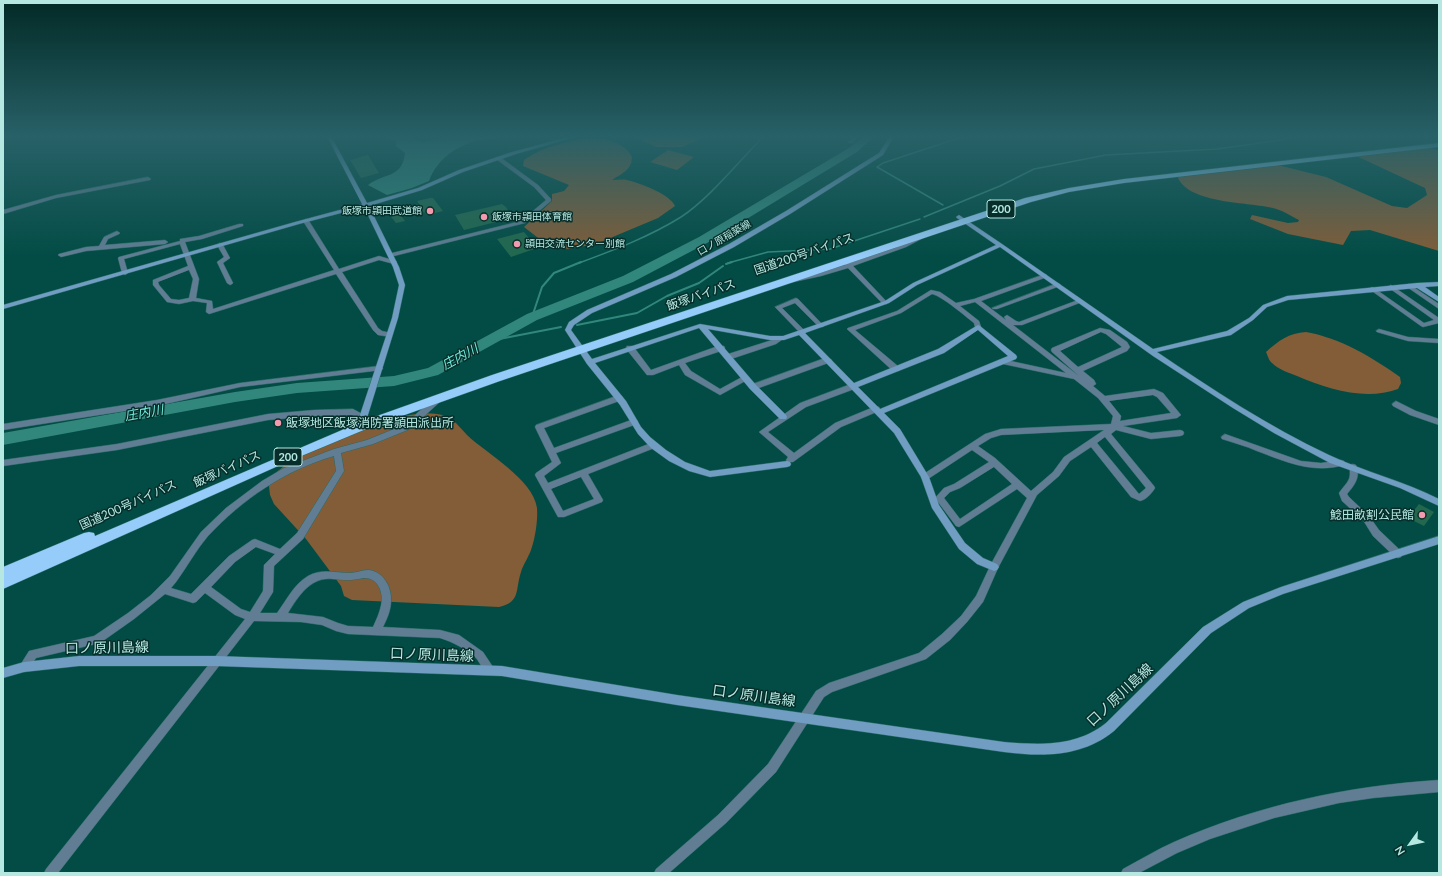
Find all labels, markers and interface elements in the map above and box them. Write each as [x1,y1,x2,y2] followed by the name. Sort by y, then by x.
[987,200,1015,218] road number: 200
[342,205,422,217] place label: 飯塚市頴田武道館
[425,206,435,216] marker: 飯塚市頴田武道館
[492,211,572,223] place label: 飯塚市頴田体育館
[479,212,489,222] marker: 飯塚市頴田体育館
[695,218,753,258] street label: 口ノ原稲築線
[752,230,856,278] street label: 国道200号バイパス
[525,238,625,250] place label: 頴田交流センター別館
[512,239,522,249] marker: 頴田交流センター別館
[665,276,737,314] street label: 飯塚バイパス
[439,341,481,373] water label: 庄内川
[123,402,165,424] water label: 庄内川
[286,416,454,430] place label: 飯塚地区飯塚消防署頴田派出所
[273,418,283,428] marker: 飯塚地区飯塚消防署頴田派出所
[191,448,263,490] street label: 飯塚バイパス
[274,448,302,466] road number: 200
[77,477,179,533] street label: 国道200号バイパス
[1330,508,1414,522] place label: 鯰田畝割公民館
[1417,510,1427,520] marker: 鯰田畝割公民館
[65,639,149,657] street label: 口ノ原川島線
[390,645,474,665] street label: 口ノ原川島線
[1084,660,1156,730] street label: 口ノ原川島線
[711,682,797,710] street label: 口ノ原川島線
[1390,824,1430,864] north arrow
[1392,844,1407,858] text: N

